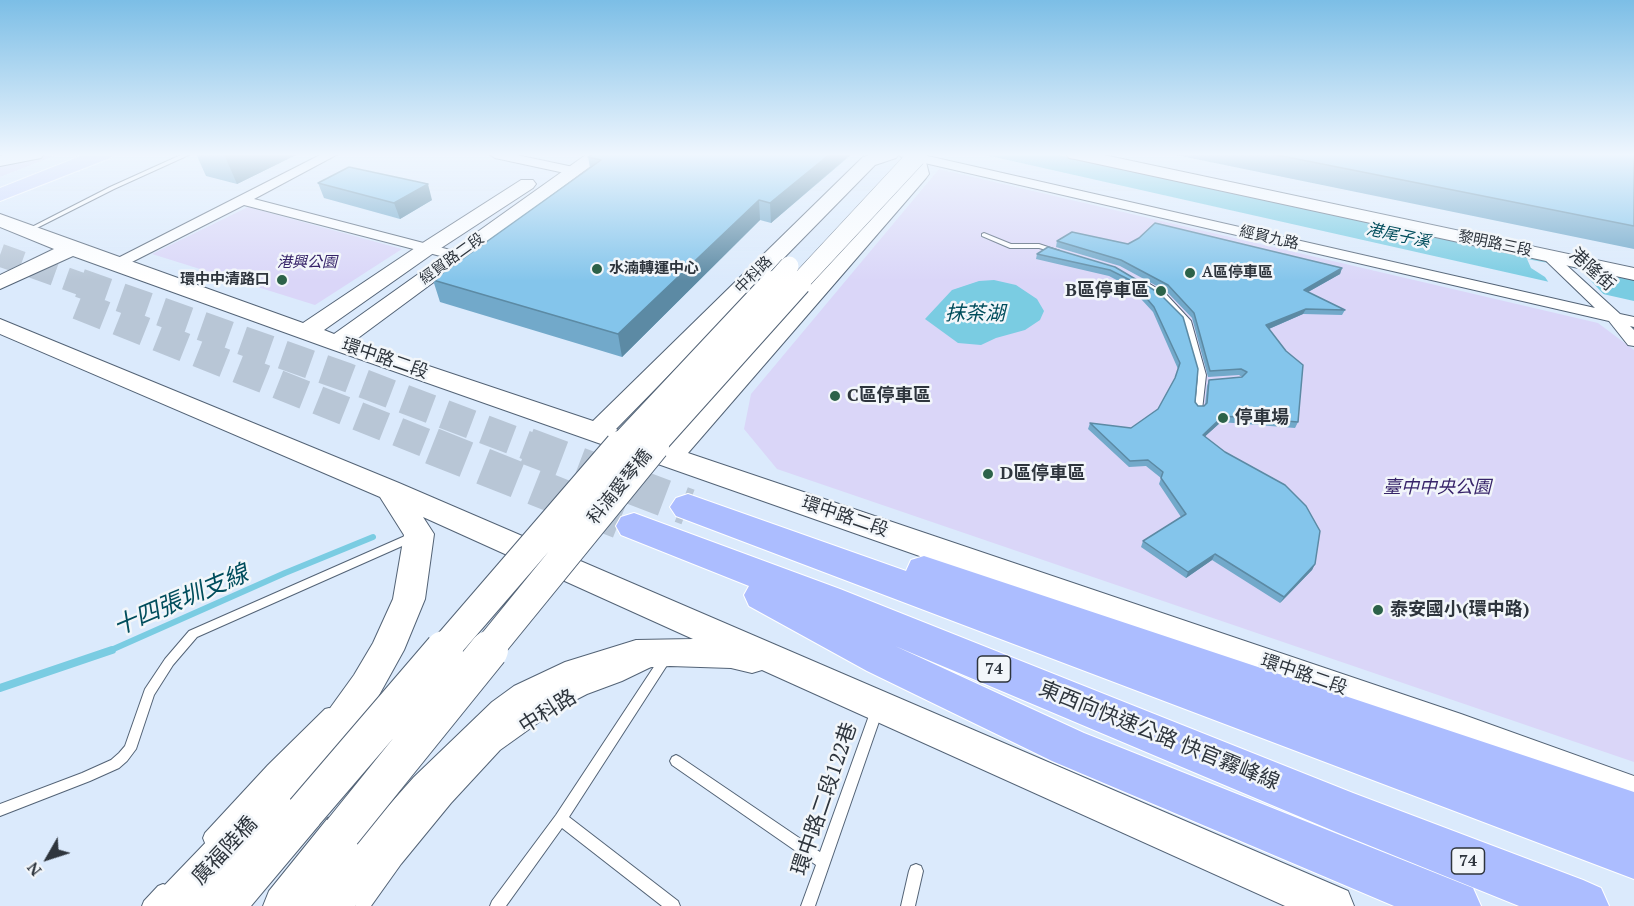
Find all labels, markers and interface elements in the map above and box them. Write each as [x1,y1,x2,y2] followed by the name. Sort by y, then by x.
[1365,220,1431,252] water label: 港尾子溪
[1238,222,1300,254] street label: 經貿九路
[1456,227,1534,261] street label: 黎明路三段
[416,230,488,288] street label: 經貿路二段
[1565,244,1619,296] street label: 港隆街
[732,253,776,297] street label: 中科路
[277,254,337,272] park label: 港興公園
[609,260,699,278] place label: 水湳轉運中心
[590,262,604,276] marker: 水湳轉運中心
[1202,264,1273,282] place label: A區停車區
[1183,266,1197,280] marker: A區停車區
[180,271,270,289] place label: 環中中清路口
[275,273,289,287] marker: 環中中清路口
[1065,280,1149,302] place label: B區停車區
[1154,284,1168,298] marker: B區停車區
[945,302,1005,326] water label: 抹茶湖
[339,334,431,384] street label: 環中路二段
[847,385,931,407] place label: C區停車區
[828,389,842,403] marker: C區停車區
[1235,407,1289,429] place label: 停車場
[1216,411,1230,425] marker: 停車場
[583,445,657,529] street label: 科湳愛琴橋
[1000,463,1085,485] place label: D區停車區
[981,467,995,481] marker: D區停車區
[1383,477,1491,499] park label: 臺中中央公園
[799,492,891,542] street label: 環中路二段
[109,560,253,642] water label: 十四張圳支線
[1390,599,1529,621] place label: 泰安國小(環中路)
[1371,603,1385,617] marker: 泰安國小(環中路)
[1258,650,1350,700] street label: 環中路二段
[978,656,1010,682] road number: 74
[1035,676,1283,796] street label: 東西向快速公路 快官霧峰線
[515,685,581,739] street label: 中科路
[787,719,863,879] street label: 環中路二段122巷
[187,812,263,890] street label: 廣福陸橋
[18,828,78,888] north arrow
[1452,848,1484,874] road number: 74
[22,858,46,881] text: N

